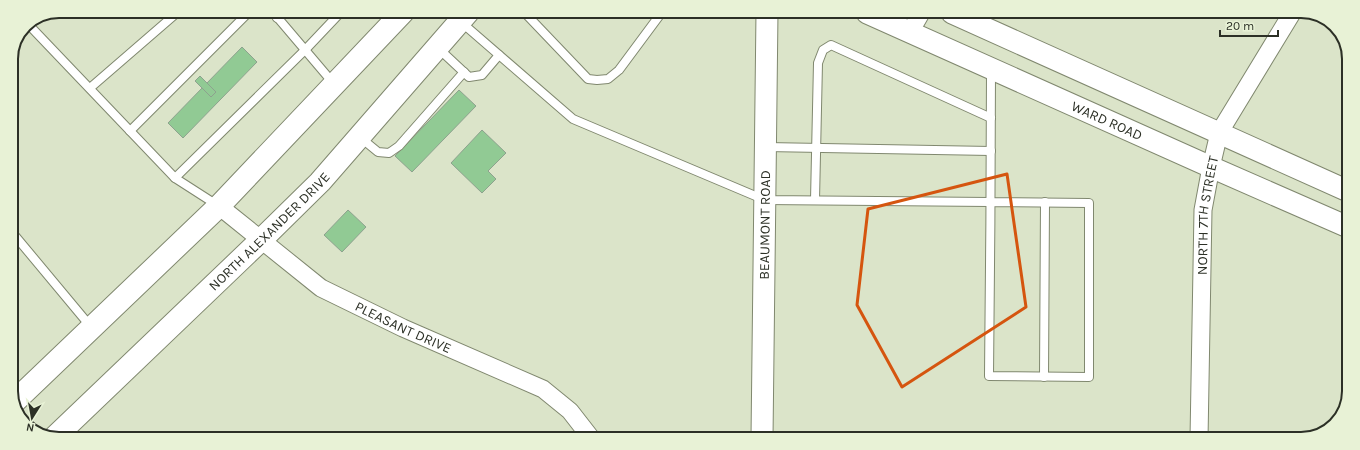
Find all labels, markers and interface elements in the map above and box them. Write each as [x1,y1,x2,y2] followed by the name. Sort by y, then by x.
[1220,12,1278,38] scale bar
[1226,19,1254,33] text: 20 m
[1069,98,1145,144] street label: WARD ROAD
[1194,154,1222,275] street label: NORTH 7TH STREET
[205,169,334,294] street label: NORTH ALEXANDER DRIVE
[756,170,774,280] street label: BEAUMONT ROAD
[352,298,454,357] street label: PLEASANT DRIVE
[12,398,52,438] north arrow
[25,420,35,434] text: N

